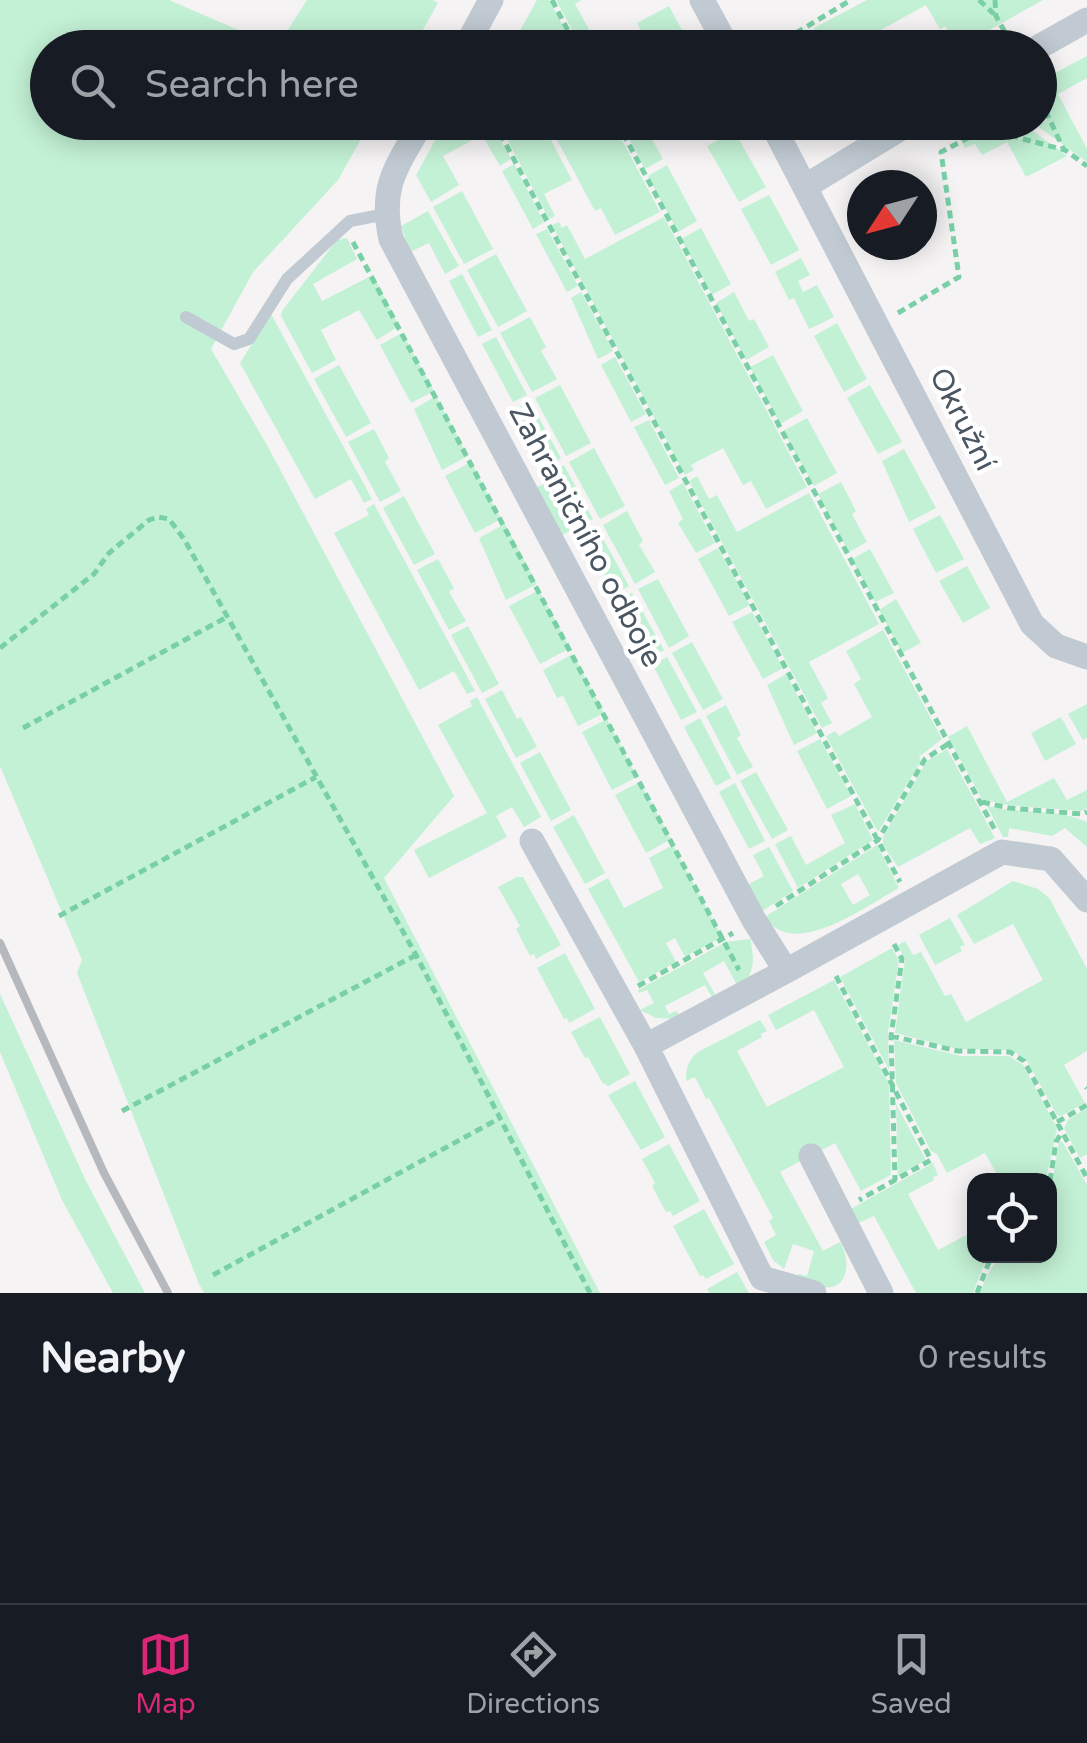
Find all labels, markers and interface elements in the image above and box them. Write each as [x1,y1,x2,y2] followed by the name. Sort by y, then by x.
[30,30,1057,140] search box
[65,58,120,113] icon: search
[145,62,359,108] text: Search here
[847,170,937,260] north arrow
[921,361,1004,477] street label: Okružní
[500,397,671,673] street label: Zahraničního odboje
[967,1173,1057,1263] map controls
[967,1173,1057,1263] button: locate
[40,1333,185,1384] text: Nearby
[918,1339,1047,1377] text: 0 results
[135,1627,196,1721] tab: Map
[466,1627,600,1721] tab: Directions
[871,1627,952,1721] tab: Saved

